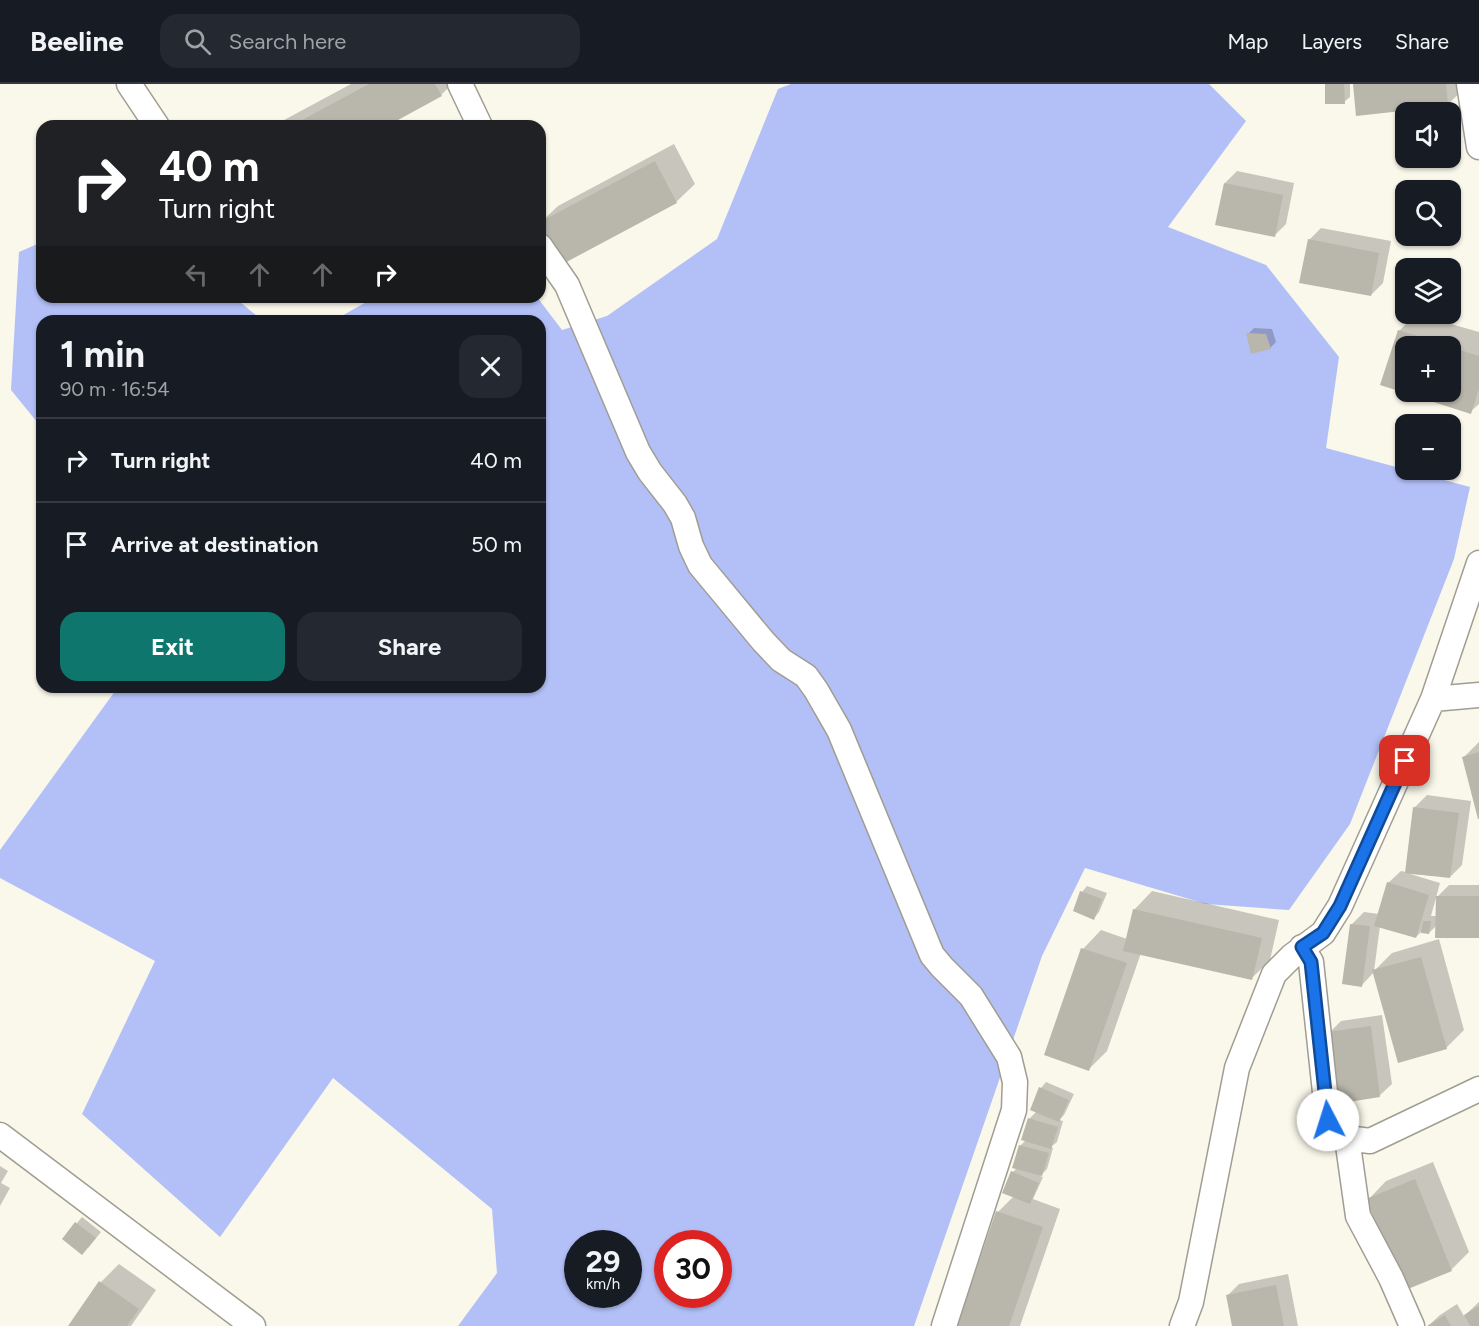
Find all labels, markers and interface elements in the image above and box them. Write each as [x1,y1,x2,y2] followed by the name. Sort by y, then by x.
[160,14,580,68] search box
[30,24,124,58] text: Beeline
[181,25,214,58] icon: search
[229,28,346,55] text: Search here
[1228,29,1268,54] text: Map
[1301,29,1362,54] text: Layers
[1395,29,1449,54] text: Share
[1395,102,1461,480] map controls
[1395,102,1461,168] button: sound
[159,141,259,192] text: 40 m
[60,144,138,222] icon: right
[1395,180,1461,246] button: search
[159,192,275,225] text: Turn right
[180,258,213,291] icon: left
[243,258,276,291] icon: ahead
[306,258,339,291] icon: ahead
[369,258,402,291] icon: right
[1395,258,1461,324] button: layers
[60,333,145,376] text: 1 min
[459,335,522,398] button: close
[1395,336,1461,402] button: +
[60,377,170,401] text: 90 m · 16:54
[1395,414,1461,480] button: −
[60,444,93,477] icon: right
[111,447,210,474] text: Turn right
[470,447,522,474] text: 40 m
[60,528,93,561] icon: arrive
[111,531,319,558] text: Arrive at destination
[471,531,522,558] text: 50 m
[60,612,285,681] button: Exit
[297,612,522,681] button: Share
[1379,735,1430,786] pin
[1388,744,1421,777] icon: arrive
[1296,1088,1360,1152] position arrow
[654,1230,732,1308] speed limit sign: 30
[586,1243,620,1280] text: 29
[586,1275,620,1293] text: km/h

